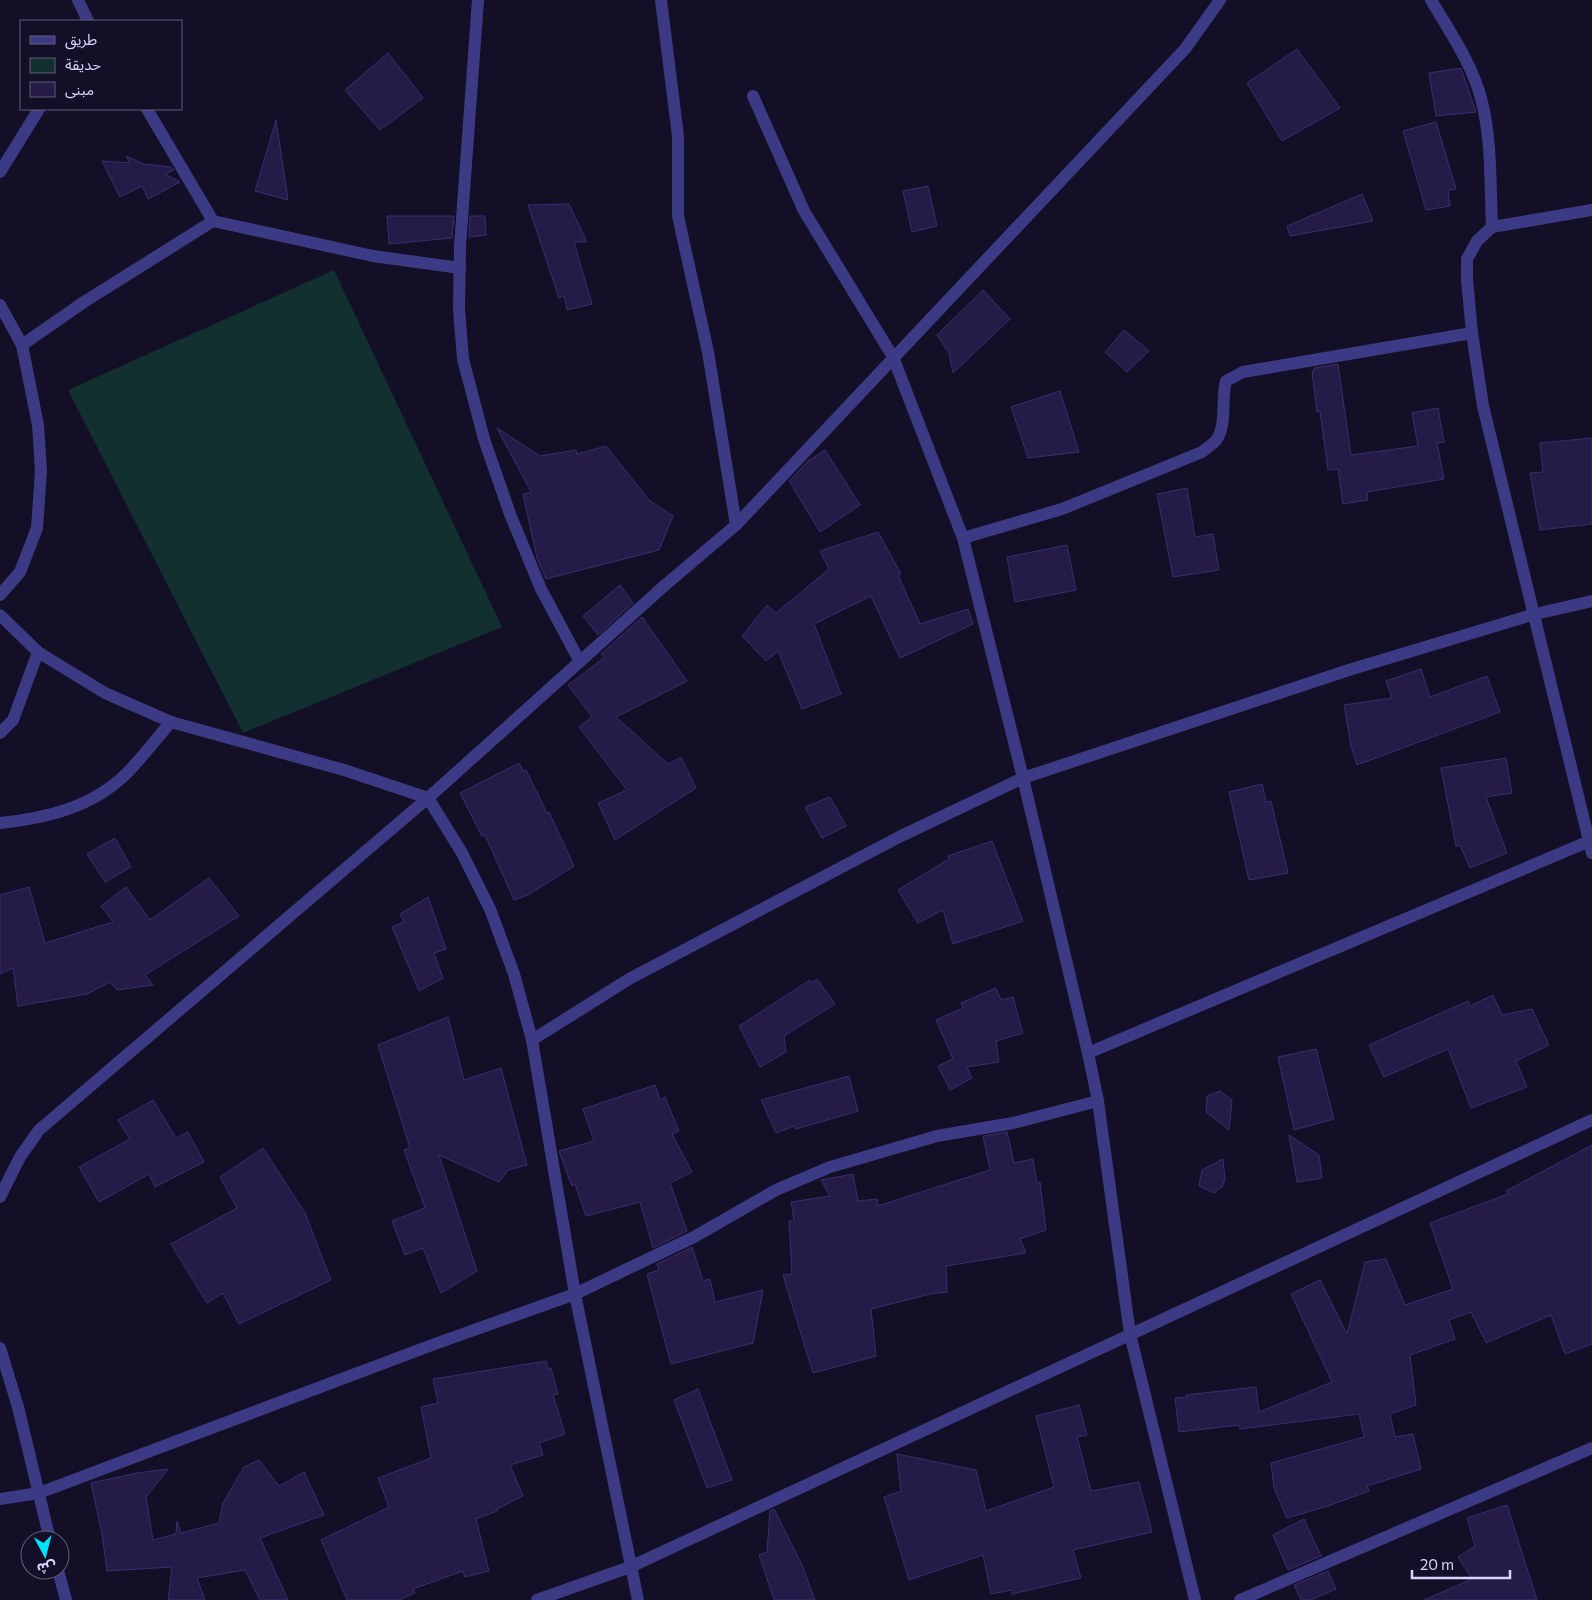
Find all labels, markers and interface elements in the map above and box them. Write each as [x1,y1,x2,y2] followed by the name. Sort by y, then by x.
[20,20,182,110] legend
[65,30,97,50] text: طريق
[65,55,101,73] text: حديقة
[65,80,94,99] text: مبنى
[20,1530,70,1580] north arrow
[1412,1548,1510,1580] scale bar
[1420,1555,1454,1573] text: 20 m
[36,1559,57,1578] text: ش

